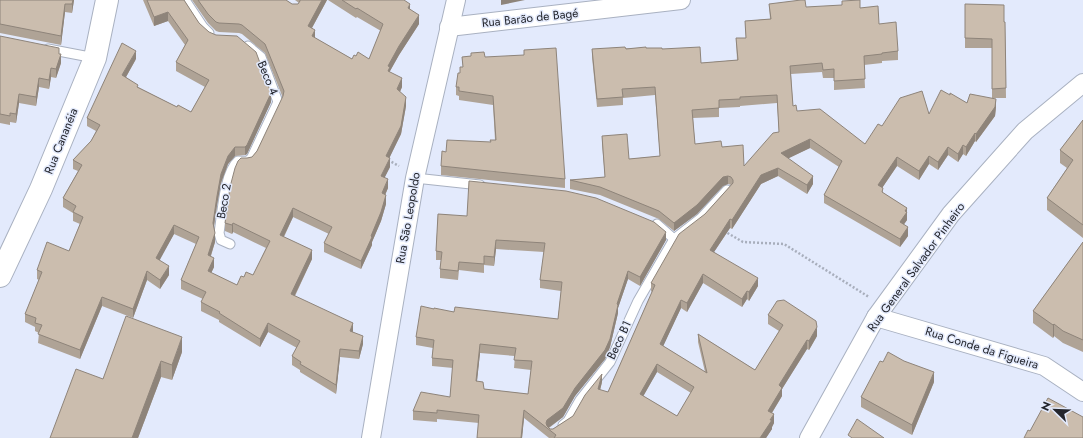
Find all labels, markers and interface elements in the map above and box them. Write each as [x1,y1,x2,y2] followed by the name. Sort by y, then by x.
[481,4,579,32] street label: Rua Barão de Bagé
[253,58,283,98] street label: Beco 4
[40,105,83,177] street label: Rua Cananéia
[391,170,425,265] street label: Rua São Leopoldo
[212,182,236,220] street label: Beco 2
[863,198,969,335] street label: Rua General Salvador Pinheiro
[602,318,636,362] street label: Beco B1
[923,322,1041,374] street label: Rua Conde da Figueira
[1035,390,1075,430] north arrow
[1037,399,1055,413] text: N

